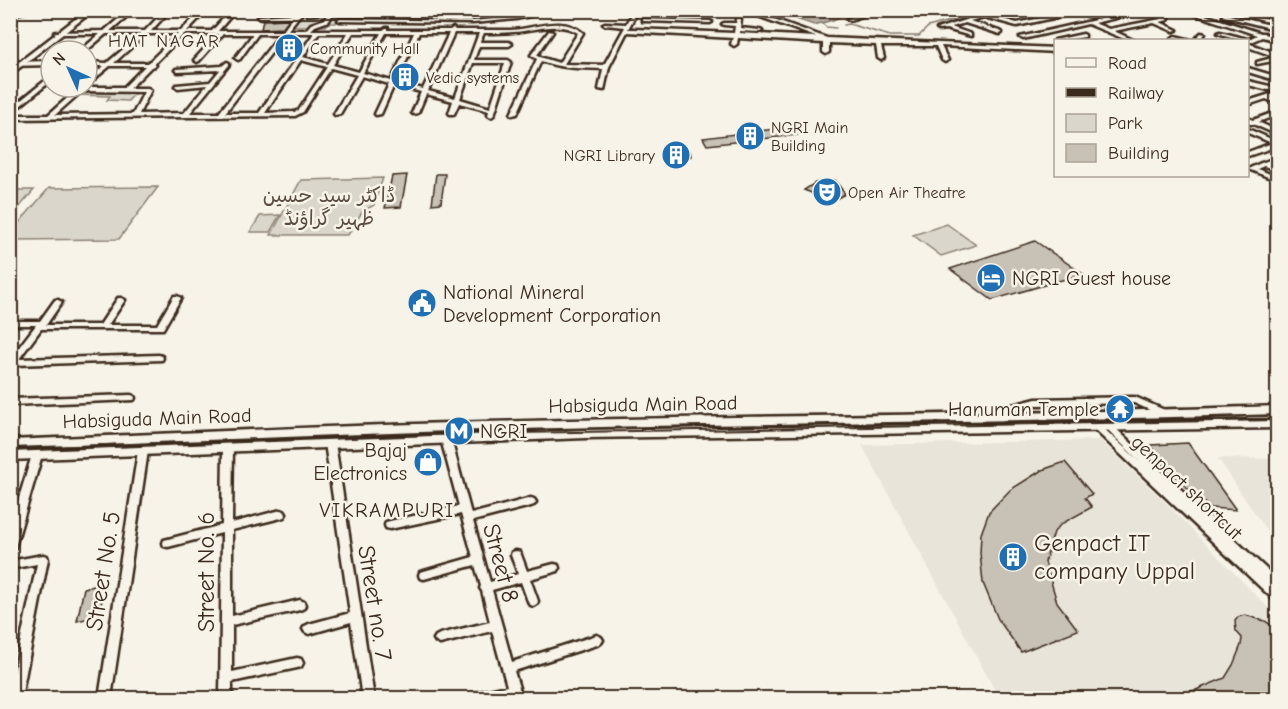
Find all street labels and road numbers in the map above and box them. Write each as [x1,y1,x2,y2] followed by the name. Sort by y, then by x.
[548,391,738,418] street label: Habsiguda Main Road
[62,404,252,433] street label: Habsiguda Main Road
[1127,430,1248,545] street label: genpact shortcut
[80,509,126,633] street label: Street No. 5
[192,512,220,632] street label: Street No. 6
[477,521,525,605] street label: Street 8
[352,543,398,663] street label: Street no. 7

